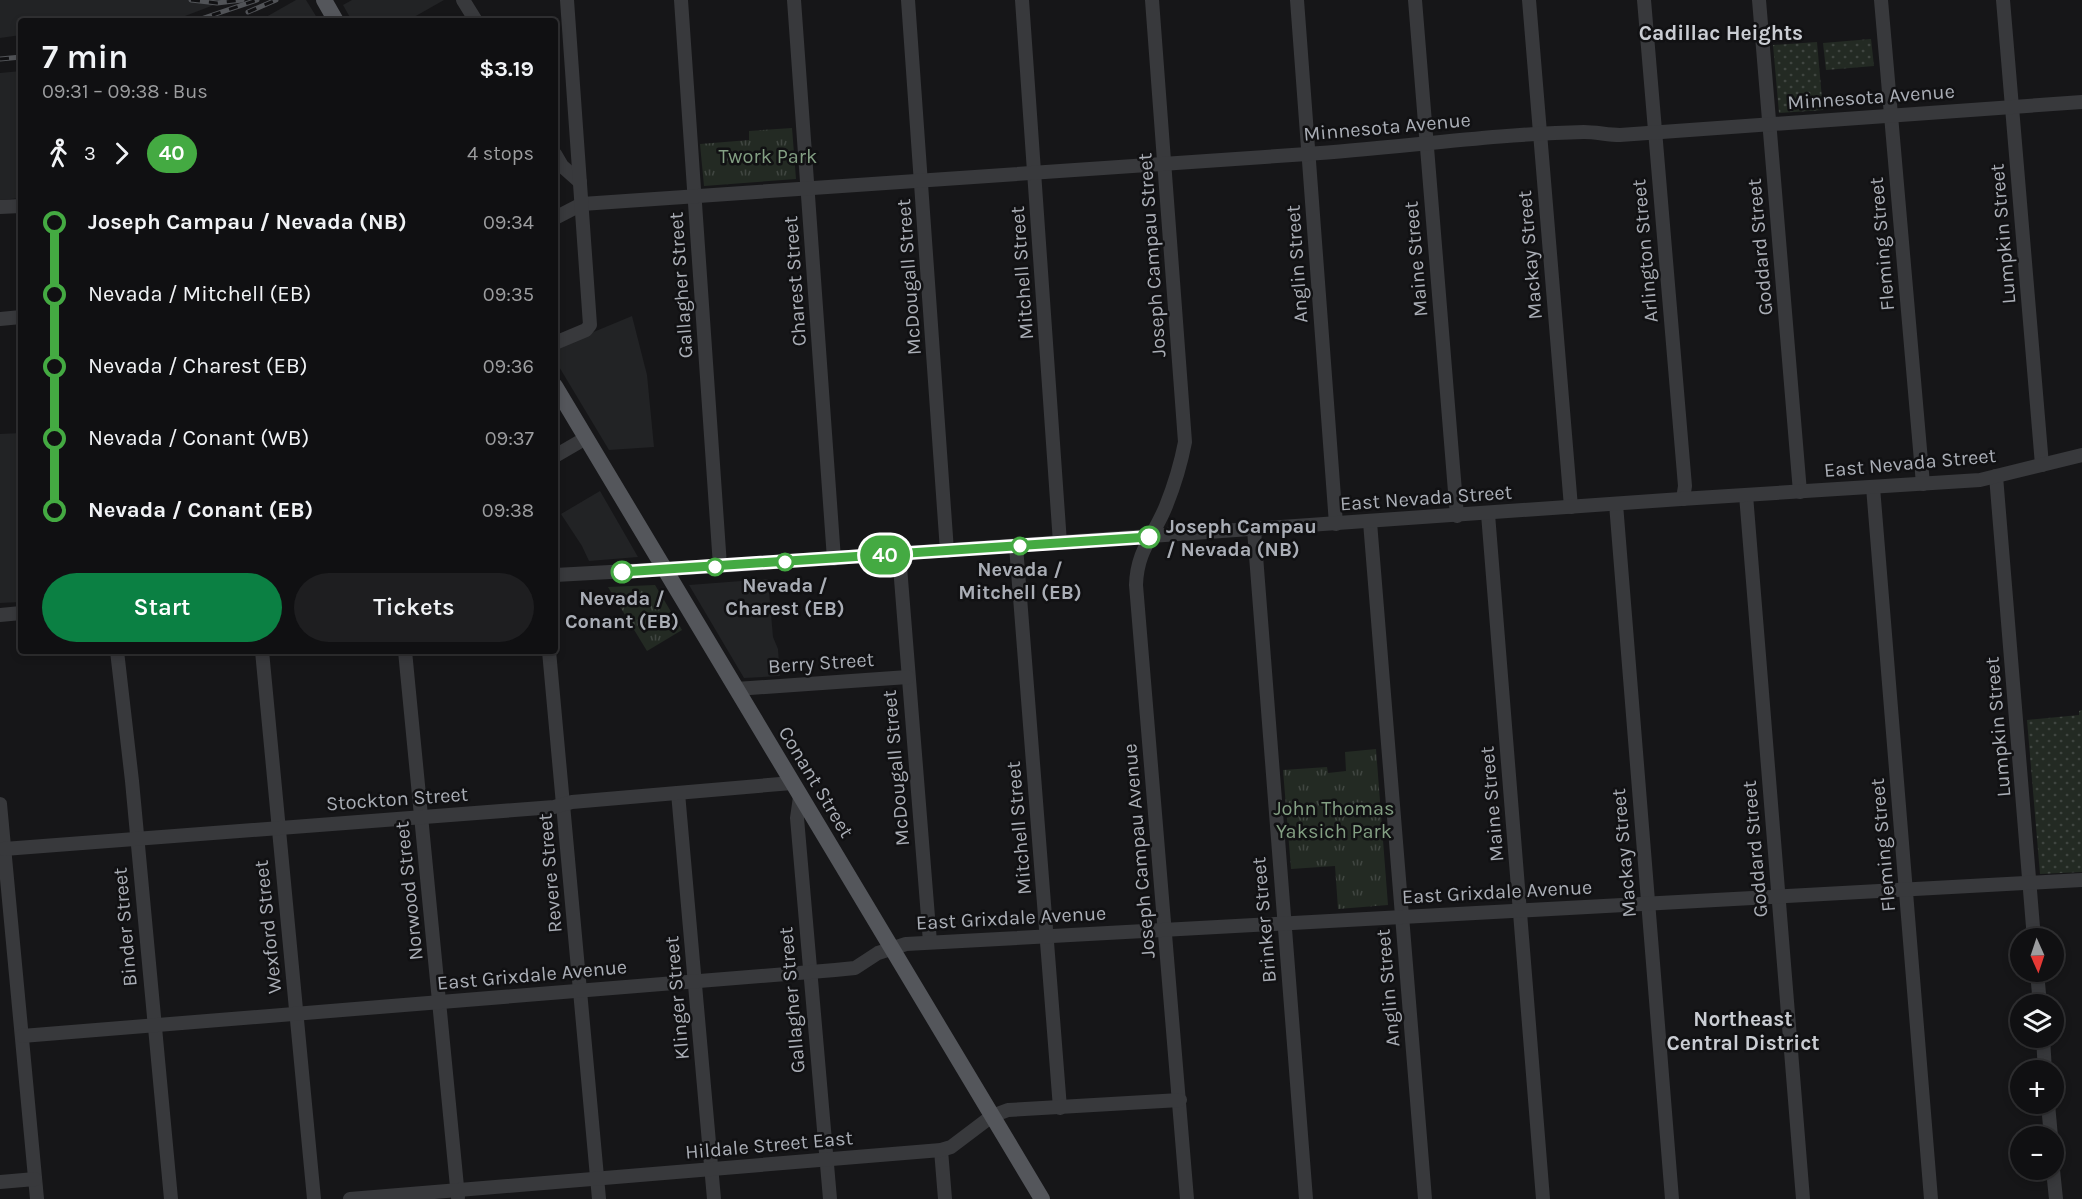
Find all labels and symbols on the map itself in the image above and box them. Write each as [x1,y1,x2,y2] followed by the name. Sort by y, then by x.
[1639,21,1803,45] district label: Cadillac Heights
[1786,80,1956,114] street label: Minnesota Avenue
[1302,108,1472,146] street label: Minnesota Avenue
[719,145,817,168] park label: Twork Park
[1133,152,1171,358] street label: Joseph Campau Street
[1985,162,2021,305] street label: Lumpkin Street
[1865,176,1899,312] street label: Fleming Street
[1743,177,1777,316] street label: Goddard Street
[1627,178,1663,324] street label: Arlington Street
[1513,189,1547,321] street label: Mackay Street
[892,198,926,356] street label: McDougall Street
[1399,200,1433,318] street label: Maine Street
[1281,204,1313,324] street label: Anglin Street
[1006,205,1038,341] street label: Mitchell Street
[664,211,698,359] street label: Gallagher Street
[779,215,811,347] street label: Charest Street
[1823,444,1997,482] street label: East Nevada Street
[1339,480,1513,515] street label: East Nevada Street
[1166,515,1317,561] place label: Joseph Campau / Nevada (NB)
[1138,526,1160,548] marker: Joseph Campau / Nevada (NB)
[858,536,912,574] line badge: 40
[1011,537,1029,555] marker: Nevada / Mitchell (EB)
[776,553,794,571] marker: Nevada / Charest (EB)
[706,558,724,576] unlabelled marker
[958,558,1082,604] place label: Nevada / Mitchell (EB)
[611,561,633,583] marker: Nevada / Conant (EB)
[725,574,845,620] place label: Nevada / Charest (EB)
[565,587,679,633] place label: Nevada / Conant (EB)
[767,648,875,678] street label: Berry Street
[1980,655,2016,798] street label: Lumpkin Street
[878,688,914,847] street label: McDougall Street
[774,722,858,842] street label: Conant Street
[1118,743,1160,959] street label: Joseph Campau Avenue
[1475,745,1509,863] street label: Maine Street
[1002,760,1036,896] street label: Mitchell Street
[1866,777,1900,913] street label: Fleming Street
[1738,779,1772,918] street label: Goddard Street
[325,783,469,815] street label: Stockton Street
[1607,787,1641,919] street label: Mackay Street
[1273,797,1395,843] park label: John Thomas Yaksich Park
[533,812,567,934] street label: Revere Street
[390,820,428,962] street label: Norwood Street
[1247,856,1281,984] street label: Brinker Street
[249,859,286,995] street label: Wexford Street
[108,866,142,988] street label: Binder Street
[1401,876,1593,908] street label: East Grixdale Avenue
[915,902,1107,934] street label: East Grixdale Avenue
[774,926,810,1074] street label: Gallagher Street
[1371,928,1405,1048] street label: Anglin Street
[2010,928,2064,982] north arrow
[660,935,694,1061] street label: Klinger Street
[436,955,628,995] street label: East Grixdale Avenue
[1666,1007,1820,1055] district label: Northeast Central District
[684,1126,854,1164] street label: Hildale Street East

